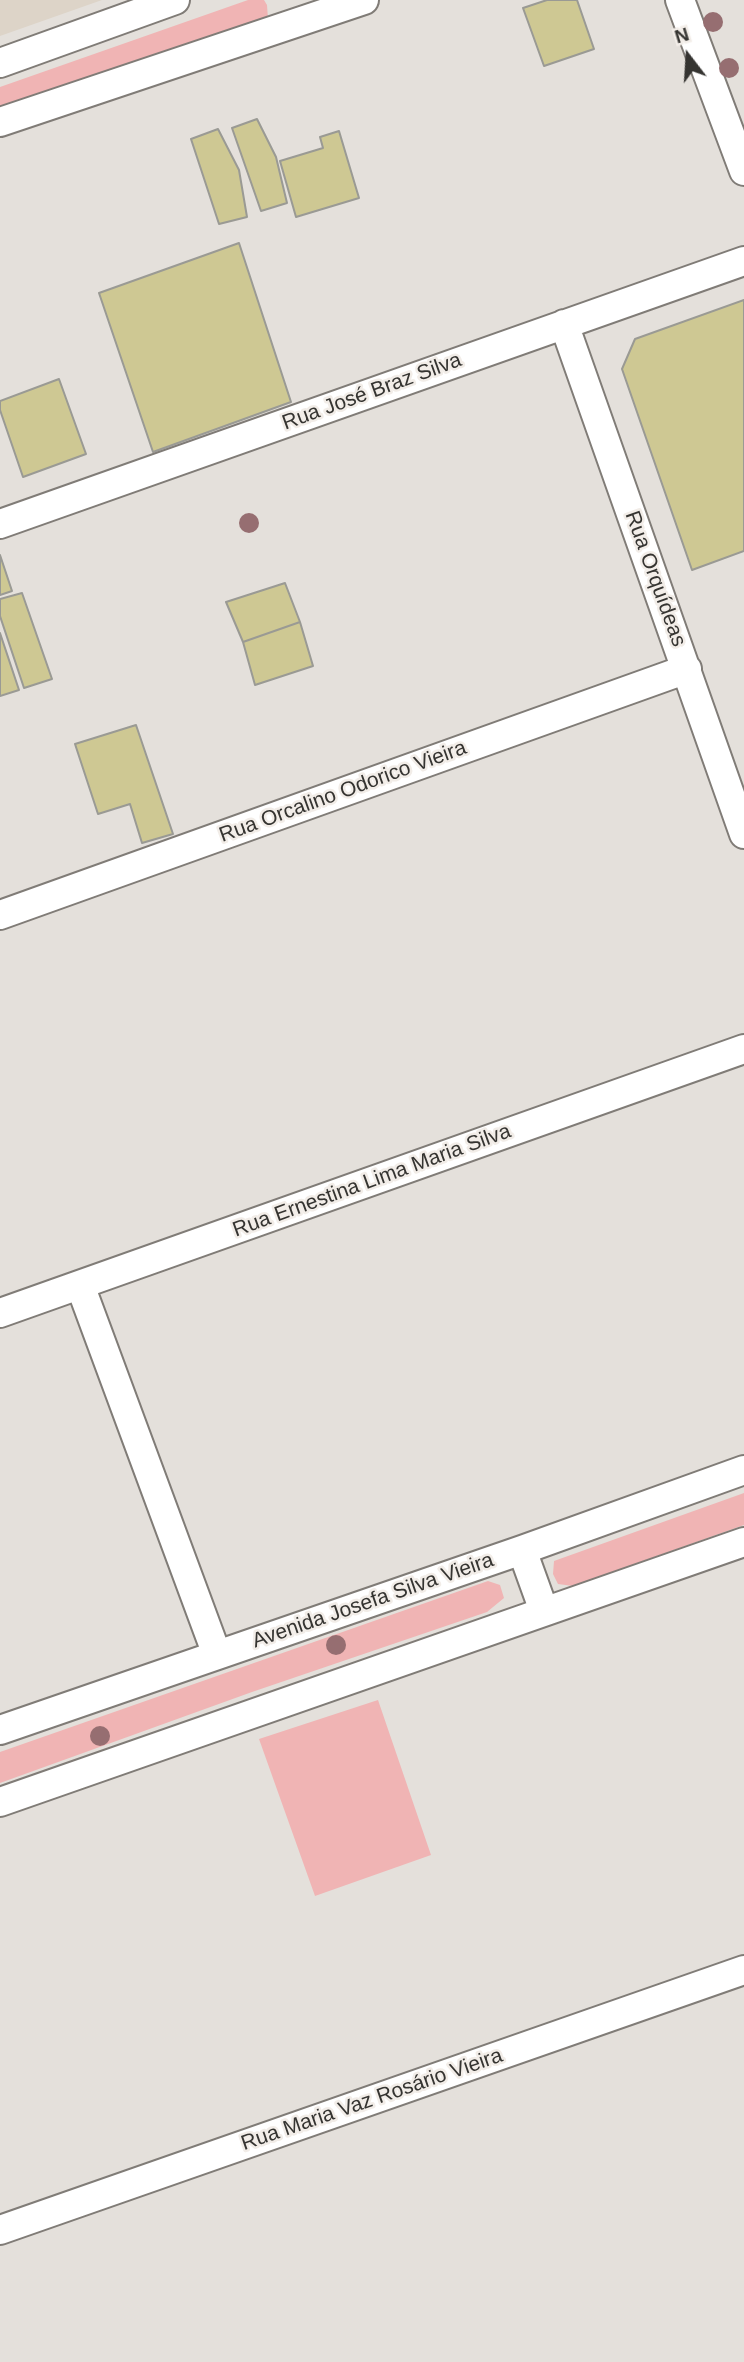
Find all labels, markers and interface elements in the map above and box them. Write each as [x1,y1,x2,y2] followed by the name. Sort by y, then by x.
[653,21,723,91] north arrow
[672,23,691,47] text: N
[279,348,465,436] street label: Rua José Braz Silva
[619,508,691,650] street label: Rua Orquídeas
[216,736,470,848] street label: Rua Orcalino Odorico Vieira
[229,1119,515,1243] street label: Rua Ernestina Lima Maria Silva
[249,1548,497,1654] street label: Avenida Josefa Silva Vieira
[238,2043,506,2157] street label: Rua Maria Vaz Rosário Vieira

